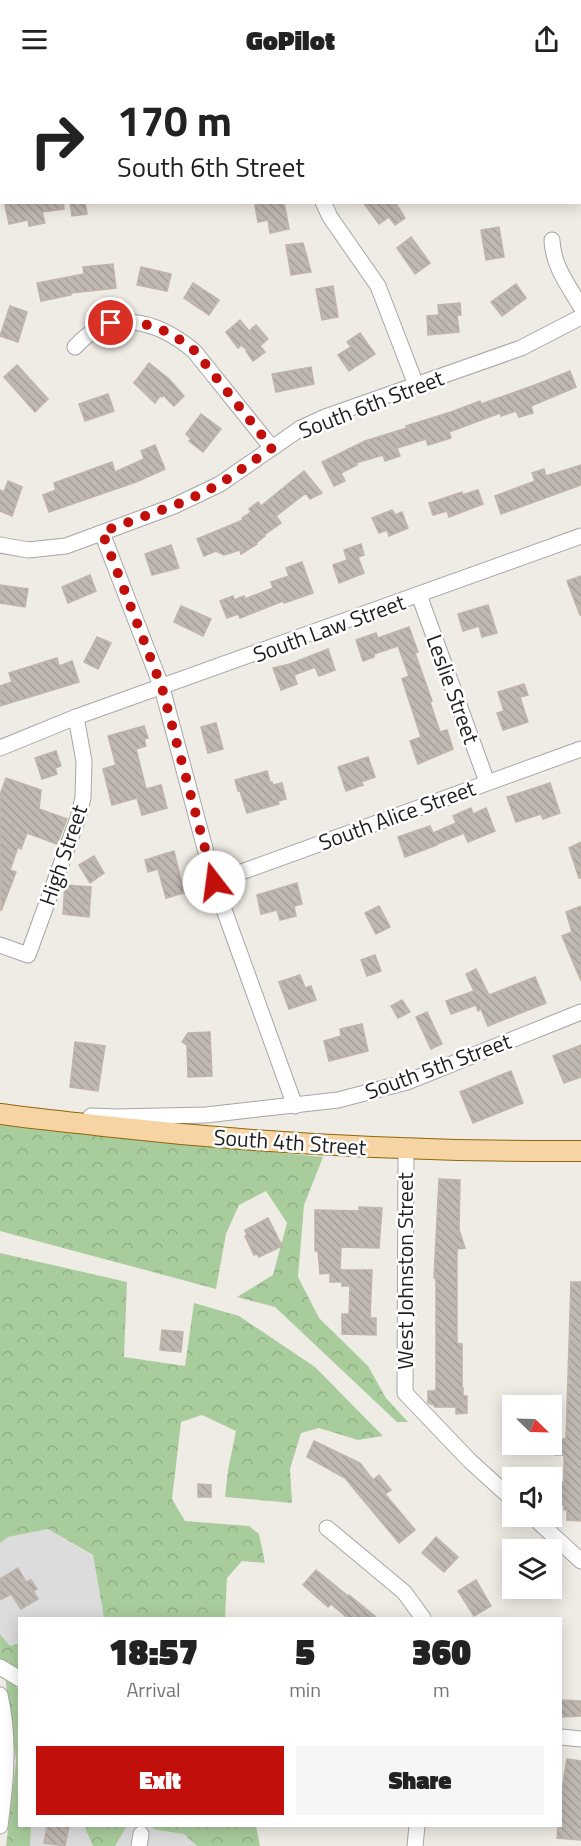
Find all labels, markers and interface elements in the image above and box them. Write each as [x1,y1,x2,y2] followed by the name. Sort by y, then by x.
[246,19,335,60] text: GoPilot
[18,23,51,56] icon: menu
[530,23,563,56] icon: share
[117,88,232,152] text: 170 m
[18,102,96,180] icon: right
[117,146,305,187] text: South 6th Street
[85,297,136,348] pin
[94,306,127,339] icon: arrive
[293,361,449,447] street label: South 6th Street
[248,585,410,671] street label: South Law Street
[417,629,489,749] street label: Leslie Street
[314,771,480,859] street label: South Alice Street
[30,800,96,910] street label: High Street
[182,850,246,914] position arrow
[360,1024,516,1108] street label: South 5th Street
[212,1120,368,1164] street label: South 4th Street
[388,1172,422,1370] street label: West Johnston Street
[502,1395,562,1455] north arrow
[502,1395,562,1599] map controls
[502,1467,562,1527] button: sound
[502,1539,562,1599] button: layers
[109,1624,198,1679] text: 18:57
[295,1624,315,1679] text: 5
[412,1624,471,1679] text: 360
[126,1674,181,1705] text: Arrival
[289,1674,321,1705] text: min
[433,1674,450,1705] text: m
[36,1746,284,1815] button: Exit
[296,1746,544,1815] button: Share

